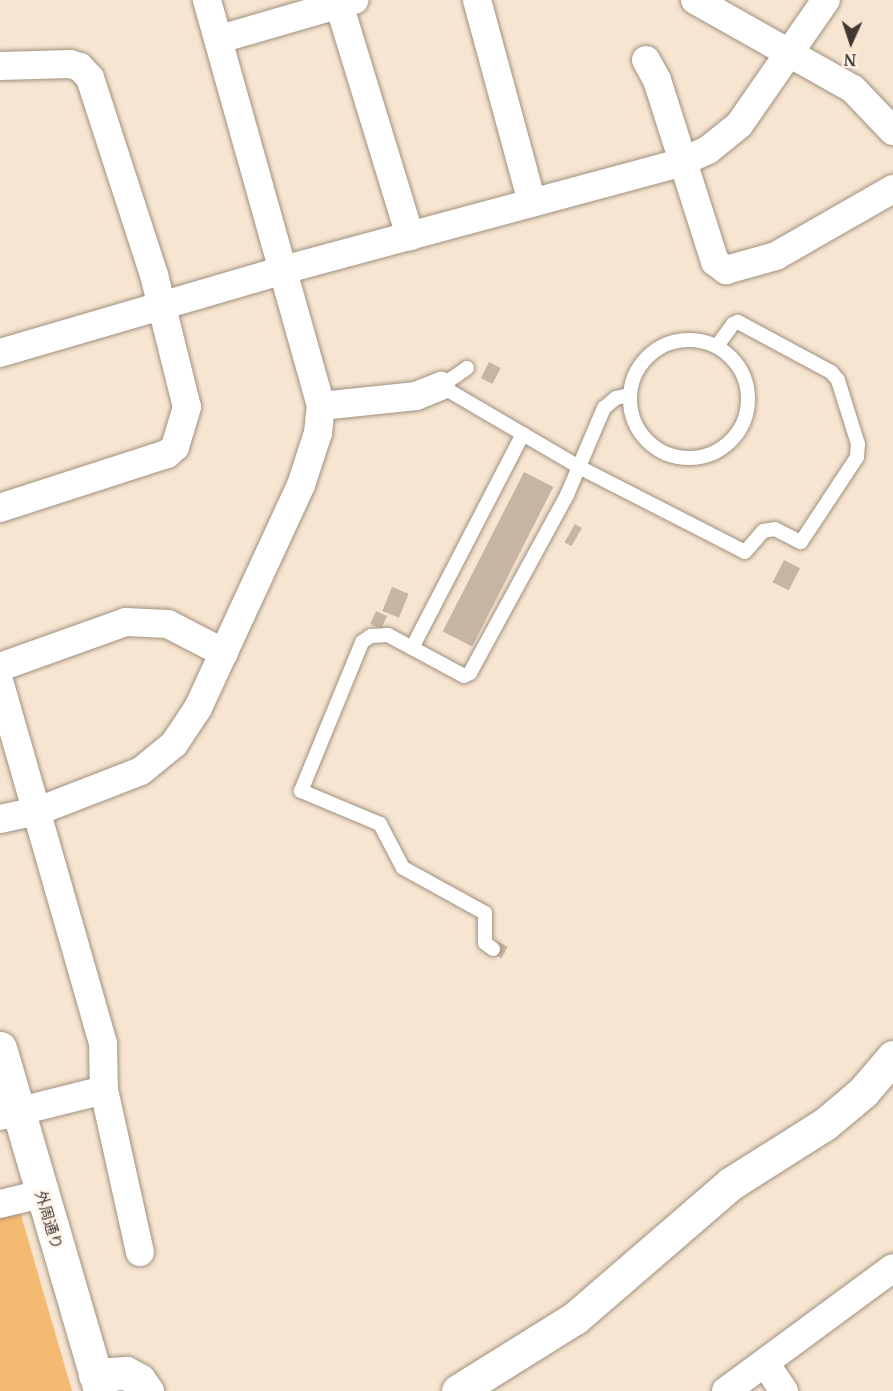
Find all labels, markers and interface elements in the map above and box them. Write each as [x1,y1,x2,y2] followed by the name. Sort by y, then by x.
[821,12,881,72] north arrow
[843,49,857,71] text: N
[32,1189,66,1251] street label: 外周通り

